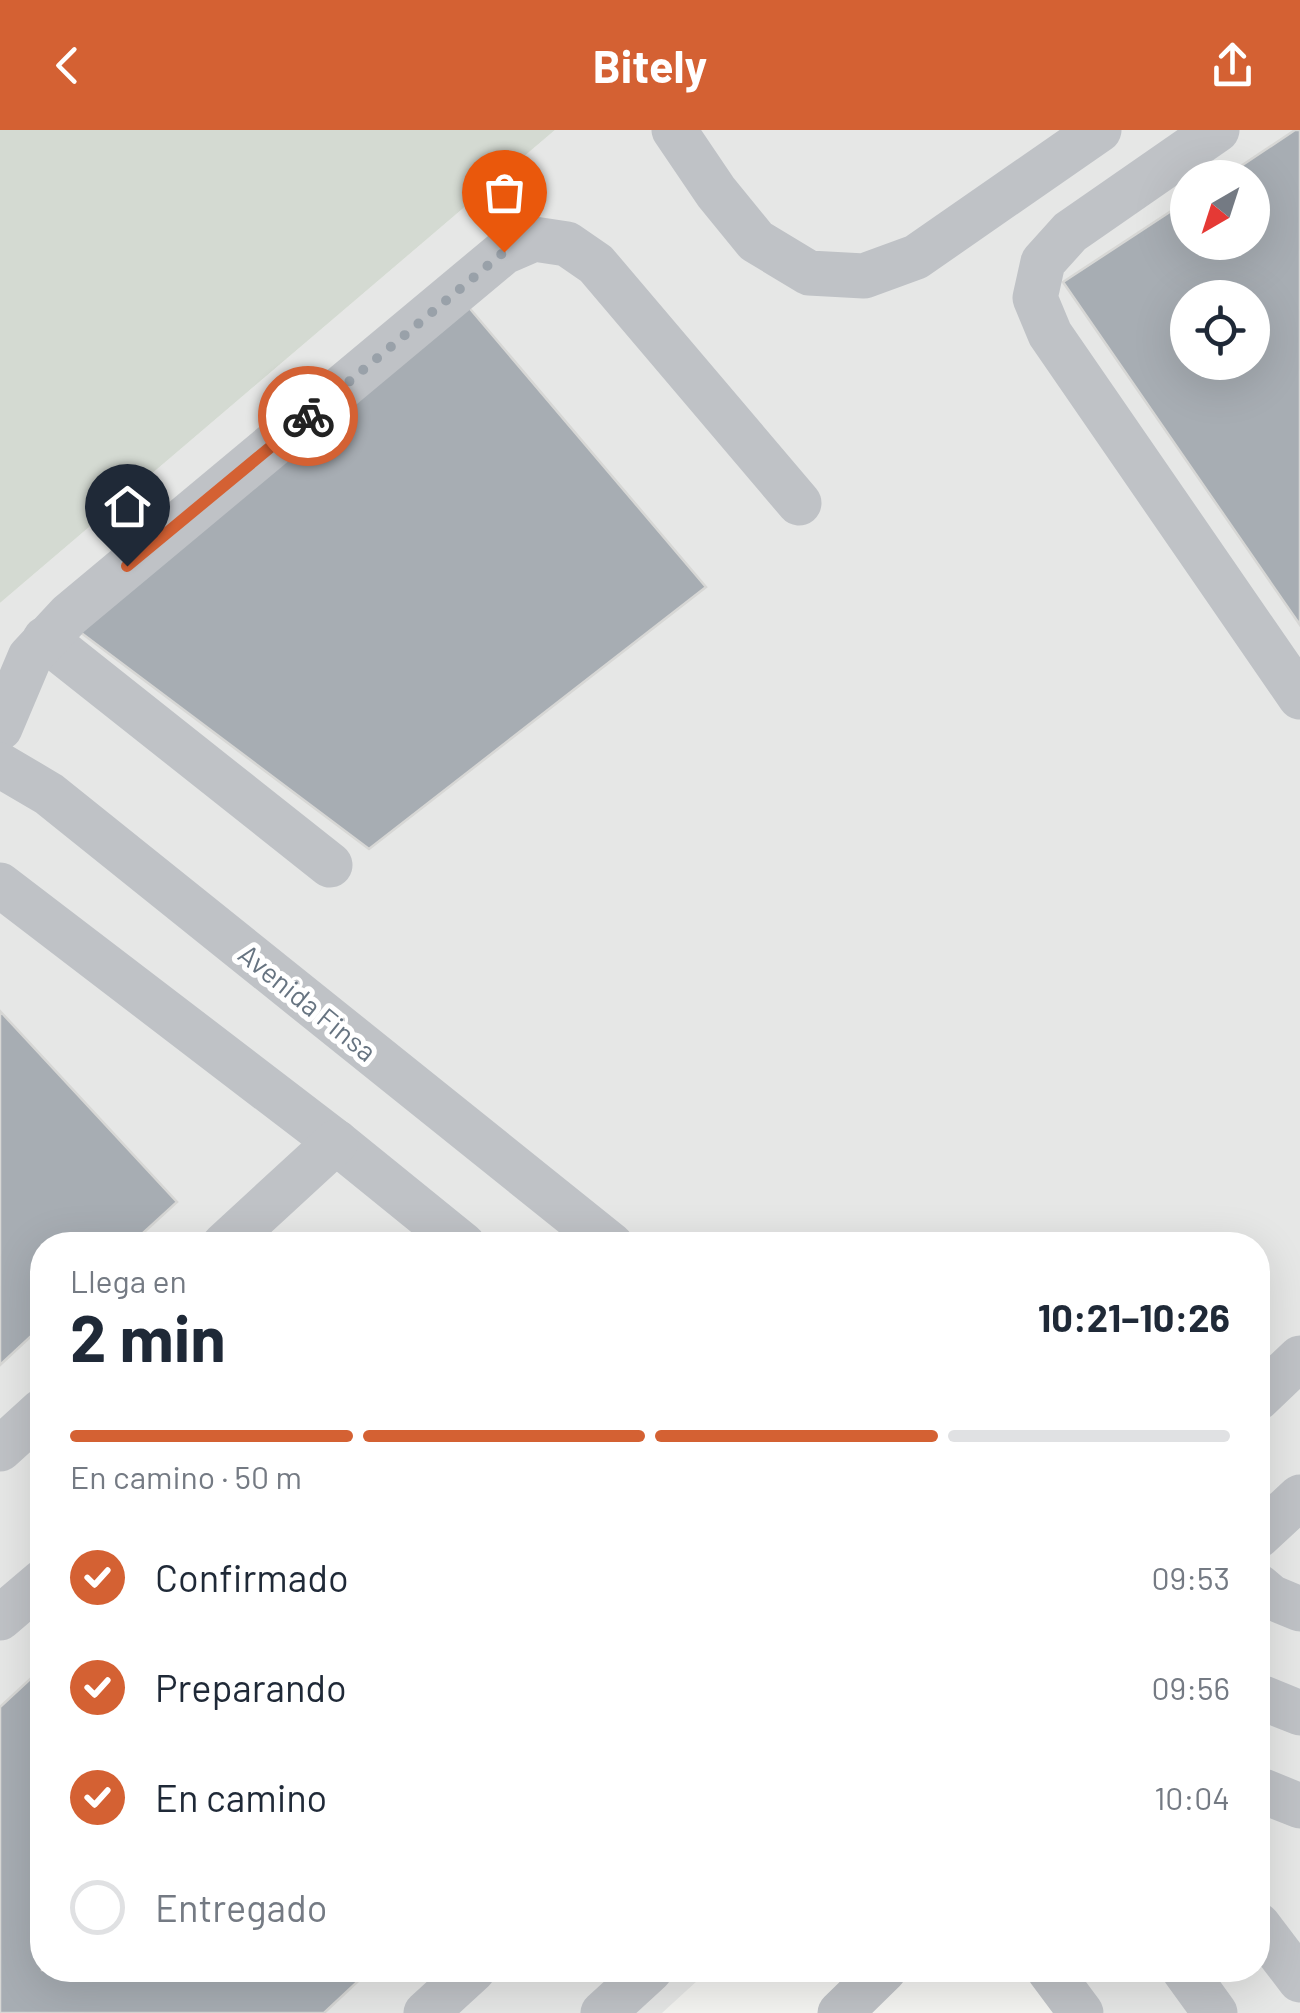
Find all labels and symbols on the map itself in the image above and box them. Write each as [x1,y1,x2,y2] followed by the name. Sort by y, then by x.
[462,150,547,253] pin
[1170,160,1270,260] north arrow
[258,366,358,466] courier
[85,464,170,567] pin
[232,936,384,1068] street label: Avenida Finsa

